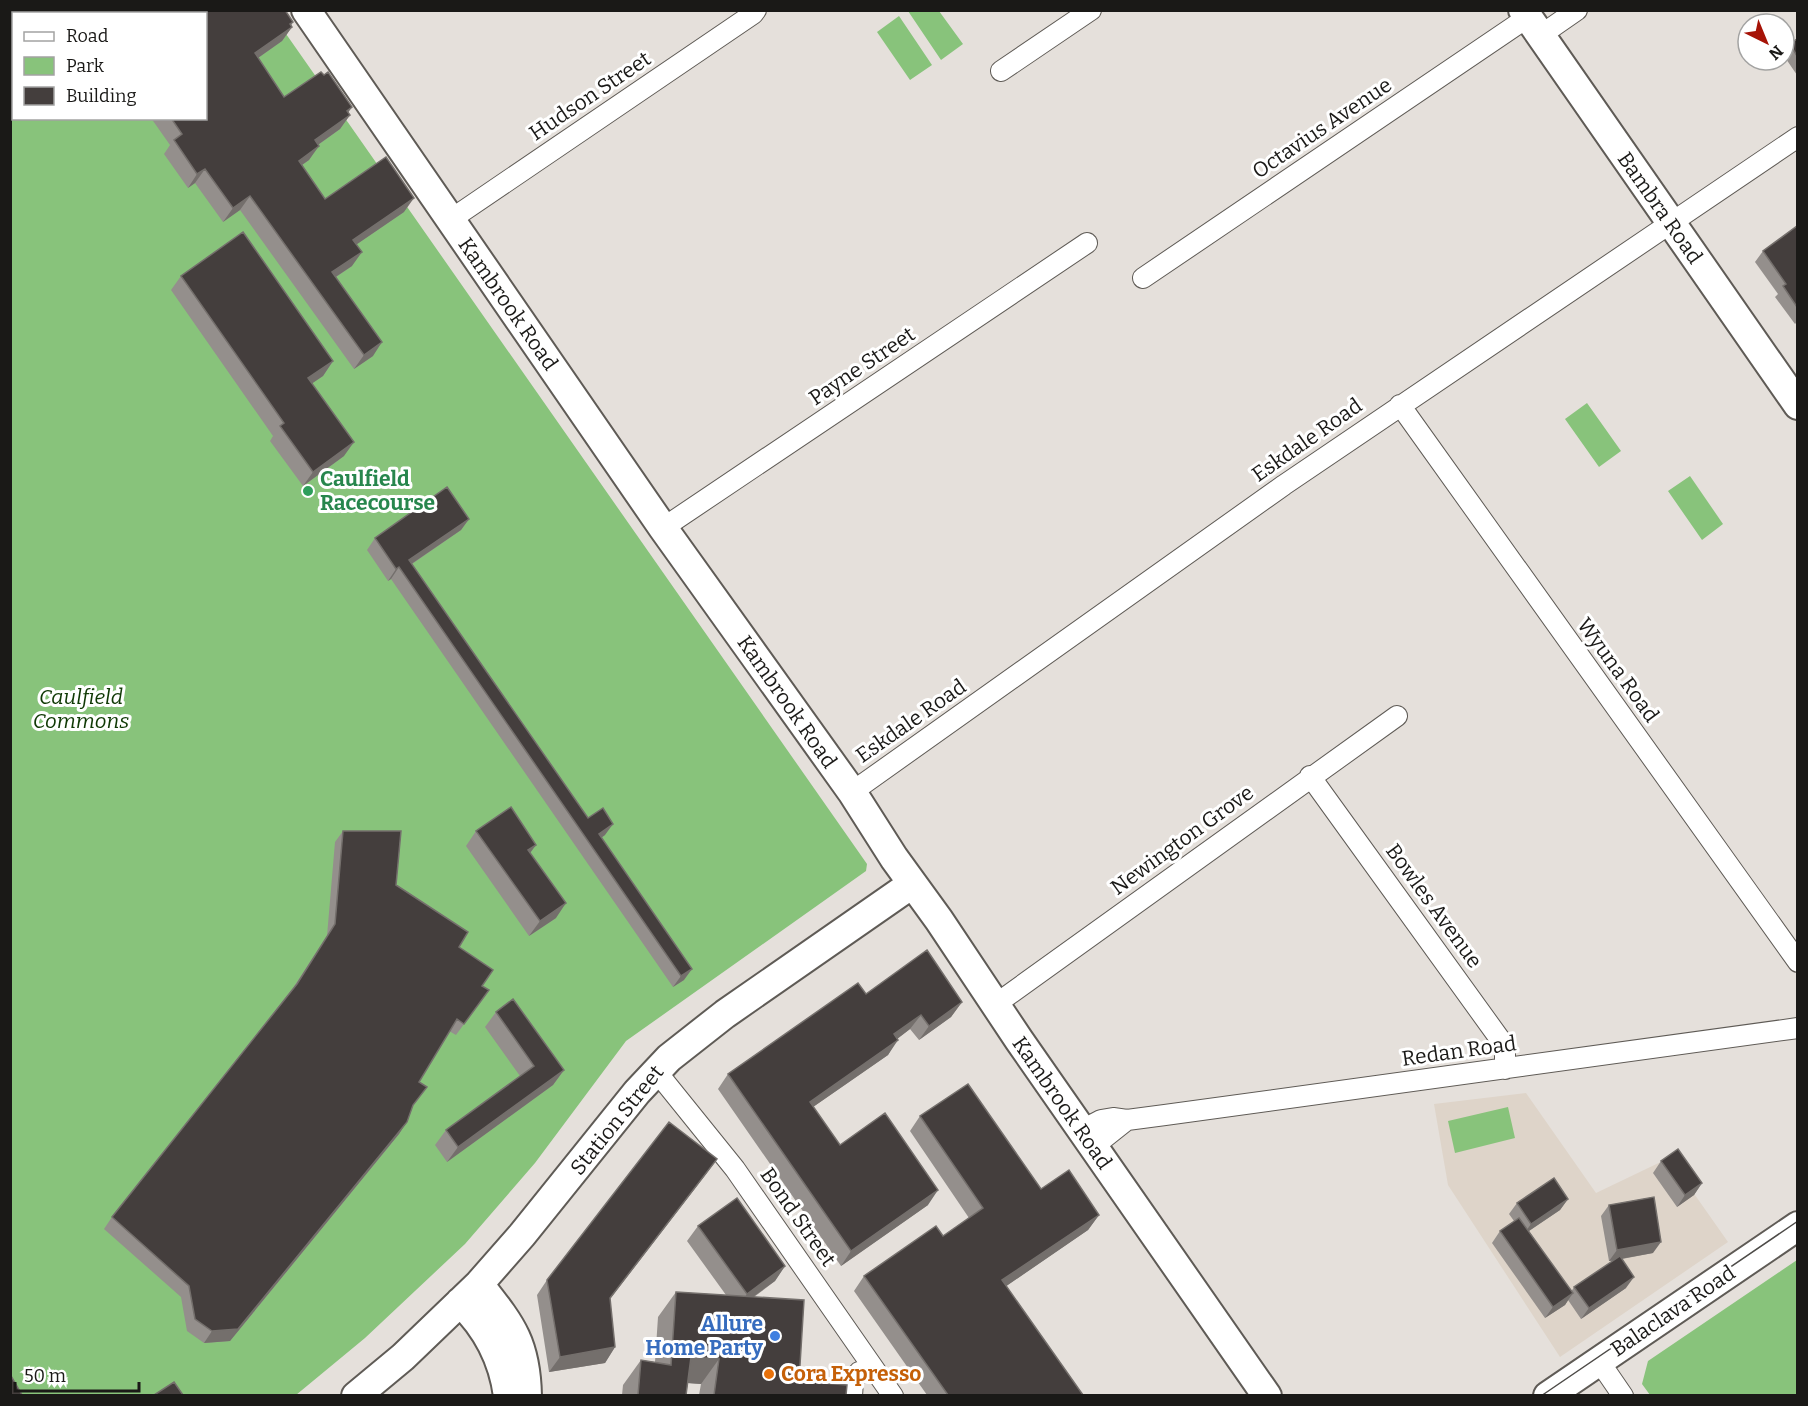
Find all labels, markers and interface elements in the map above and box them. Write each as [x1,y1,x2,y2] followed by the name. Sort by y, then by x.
[12,12,207,120] legend
[1736,12,1796,72] north arrow
[66,25,109,47] text: Road
[1765,41,1787,64] text: N
[524,46,656,146] street label: Hudson Street
[66,55,105,77] text: Park
[1247,72,1397,184] street label: Octavius Avenue
[66,85,137,107] text: Building
[1612,147,1708,269] street label: Bambra Road
[453,233,563,375] street label: Kambrook Road
[804,321,920,411] street label: Payne Street
[1247,392,1367,488] street label: Eskdale Road
[320,466,435,516] place label: Caulfield Racecourse
[301,484,315,498] marker: Caulfield Racecourse
[1571,613,1665,727] street label: Wyuna Road
[732,631,842,773] street label: Kambrook Road
[851,673,971,769] street label: Eskdale Road
[33,684,129,734] park label: Caulfield Commons
[1106,779,1258,901] street label: Newington Grove
[1380,839,1488,973] street label: Bowles Avenue
[1400,1030,1518,1072] street label: Redan Road
[1007,1032,1117,1174] street label: Kambrook Road
[565,1059,669,1180] street label: Station Street
[754,1163,842,1272] street label: Bond Street
[1606,1260,1740,1362] street label: Balaclava Road
[645,1311,763,1361] place label: Allure Home Party
[768,1329,782,1343] marker: Allure Home Party
[15,1355,140,1393] scale bar
[781,1361,921,1387] place label: Cora Expresso
[24,1365,66,1387] text: 50 m
[762,1367,776,1381] marker: Cora Expresso

